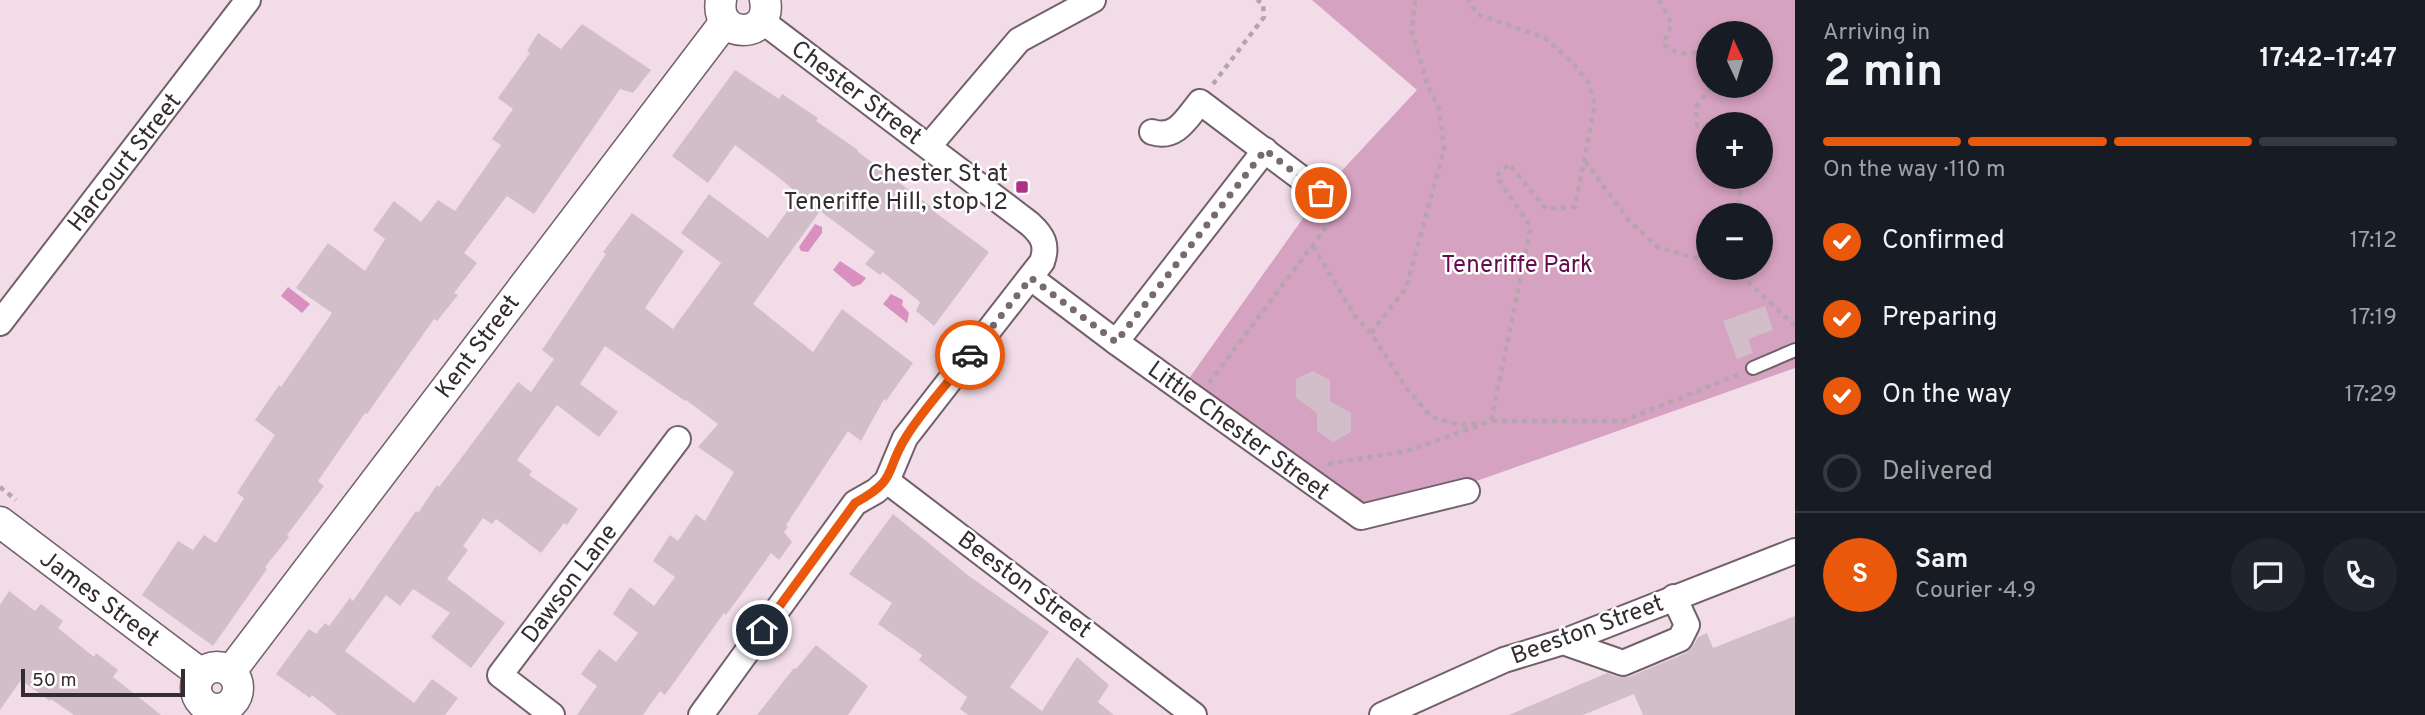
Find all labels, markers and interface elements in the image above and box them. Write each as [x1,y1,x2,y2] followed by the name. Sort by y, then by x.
[1823,19,1930,48] text: Arriving in
[1696,21,1773,98] north arrow
[1696,21,1773,280] map controls
[784,35,927,153] street label: Chester Street
[2259,43,2397,76] text: 17:42–17:47
[1823,44,1943,103] text: 2 min
[62,88,189,238] street label: Harcourt Street
[1696,112,1773,189] button: +
[1823,156,2006,185] text: On the way · 110 m
[783,160,1008,218] place label: Chester St at Teneriffe Hill, stop 12
[1291,163,1351,223] pin
[1302,174,1340,212] icon: bag
[1014,179,1030,195] marker: Chester St at Teneriffe Hill, stop 12
[1696,203,1773,280] button: −
[1823,223,1861,261] icon: check
[1882,225,2005,258] text: Confirmed
[2350,227,2397,256] text: 17:12
[1441,251,1593,281] park label: Teneriffe Park
[430,289,527,405] street label: Kent Street
[1823,300,1861,338] icon: check
[1882,302,1997,335] text: Preparing
[2350,304,2397,333] text: 17:19
[935,320,1005,390] courier
[951,336,989,374] icon: car
[1141,355,1335,508] street label: Little Chester Street
[1823,377,1861,415] icon: check
[1882,379,2012,412] text: On the way
[2344,381,2397,410] text: 17:29
[1882,456,1993,489] text: Delivered
[516,518,625,650] street label: Dawson Lane
[951,525,1097,646] street label: Beeston Street
[2231,538,2305,612] button: chat
[2323,538,2397,612] button: phone
[1915,544,1968,577] text: Sam
[33,545,165,654] street label: James Street
[1852,559,1868,592] text: S
[1915,577,2036,606] text: Courier · 4.9
[1507,589,1668,672] street label: Beeston Street
[732,600,792,660] pin
[743,611,781,649] icon: home
[21,666,186,698] scale bar
[32,669,77,693] text: 50 m

